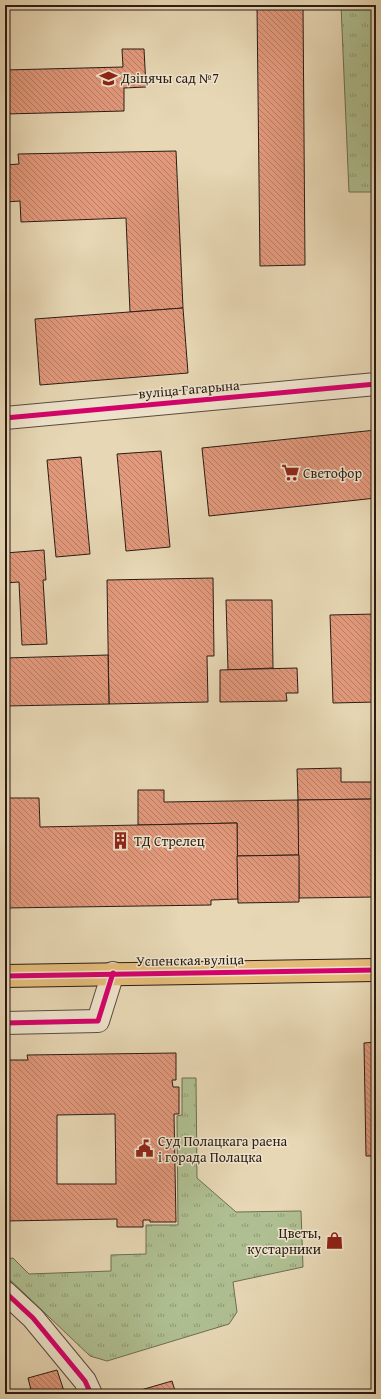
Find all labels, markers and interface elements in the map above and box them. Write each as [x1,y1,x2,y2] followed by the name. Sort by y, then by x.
[98,68,118,88] school or university icon: Дзіцячы сад №7
[120,68,219,88] place label: Дзіцячы сад №7
[138,375,241,403] street label: вуліца Гагарына
[280,463,300,483] supermarket icon: Светофор
[303,463,362,483] place label: Светофор
[111,831,131,851] building icon: ТД Стрелец
[134,831,205,851] place label: ТД Стрелец
[136,949,244,971] street label: Успенская вуліца
[158,1131,288,1167] place label: Суд Полацкага раена і горада Полацка
[135,1139,155,1159] public building icon: Суд Полацкага раена і горада Полацка
[247,1223,321,1259] place label: Цветы, кустарники
[324,1231,344,1251] shop icon: Цветы, кустарники

